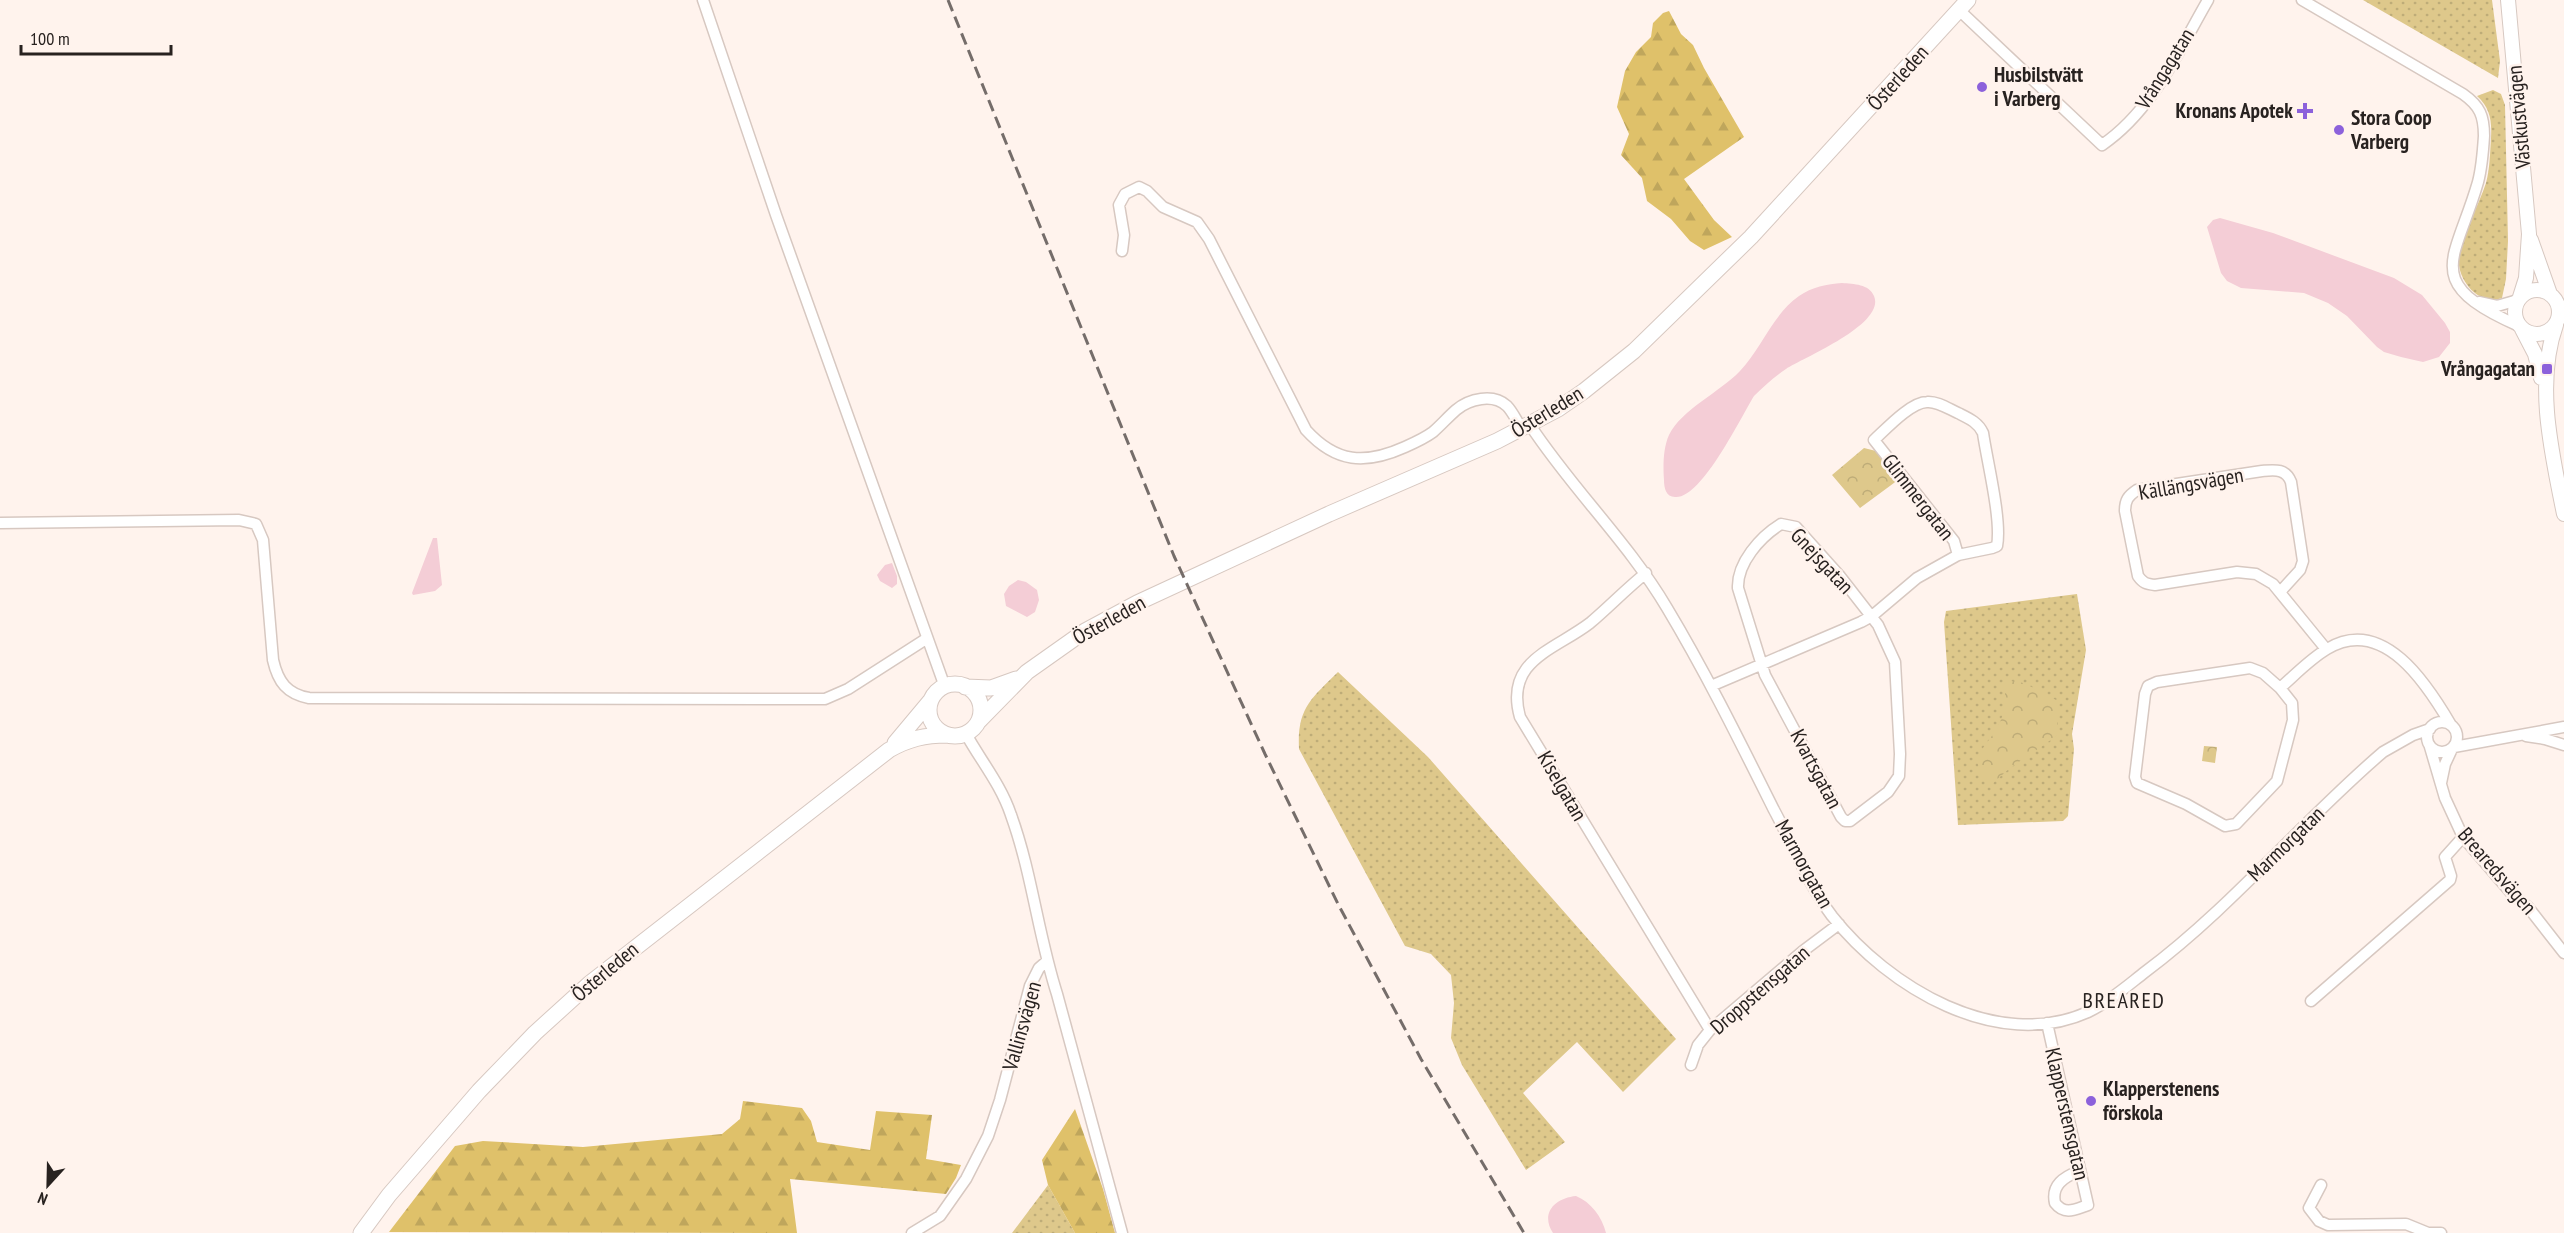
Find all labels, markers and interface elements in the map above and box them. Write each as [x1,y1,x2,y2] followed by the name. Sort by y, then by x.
[21,18,171,56] scale bar
[2129,23,2200,115] street label: Vrångagatan
[30,27,70,50] text: 100 m
[1861,39,1934,116] street label: Österleden
[1994,61,2083,112] place label: Husbilstvätt i Varberg
[2501,64,2537,171] street label: Västkustvägen
[1975,80,1989,94] marker: Husbilstvätt i Varberg
[2175,97,2293,124] place label: Kronans Apotek
[2298,104,2312,118] marker: Kronans Apotek
[2350,104,2432,155] place label: Stora Coop Varberg
[2332,123,2346,137] marker: Stora Coop Varberg
[2440,355,2535,382] place label: Vrångagatan
[2540,362,2554,376] marker: Vrångagatan
[1506,380,1588,444] street label: Österleden
[1876,448,1961,545] street label: Glimmergatan
[2136,461,2245,506] street label: Källängsvägen
[1785,522,1860,599] street label: Gnejsgatan
[1068,589,1150,651] street label: Österleden
[1784,724,1849,813] street label: Kvartsgatan
[1532,746,1593,826] street label: Kiselgatan
[2241,800,2330,887] street label: Marmorgatan
[1769,815,1840,913] street label: Marmorgatan
[2452,821,2543,920] street label: Brearedsvägen
[566,936,644,1007] street label: Österleden
[1705,939,1815,1040] street label: Droppstensgatan
[996,978,1047,1074] street label: Vallinsvägen
[2083,986,2165,1014] district label: BREARED
[2039,1045,2096,1183] street label: Klapperstensgatan
[2103,1075,2219,1126] place label: Klapperstenens förskola
[2084,1094,2098,1108] marker: Klapperstenens förskola
[18,1155,78,1215] north arrow
[35,1188,50,1210] text: N

